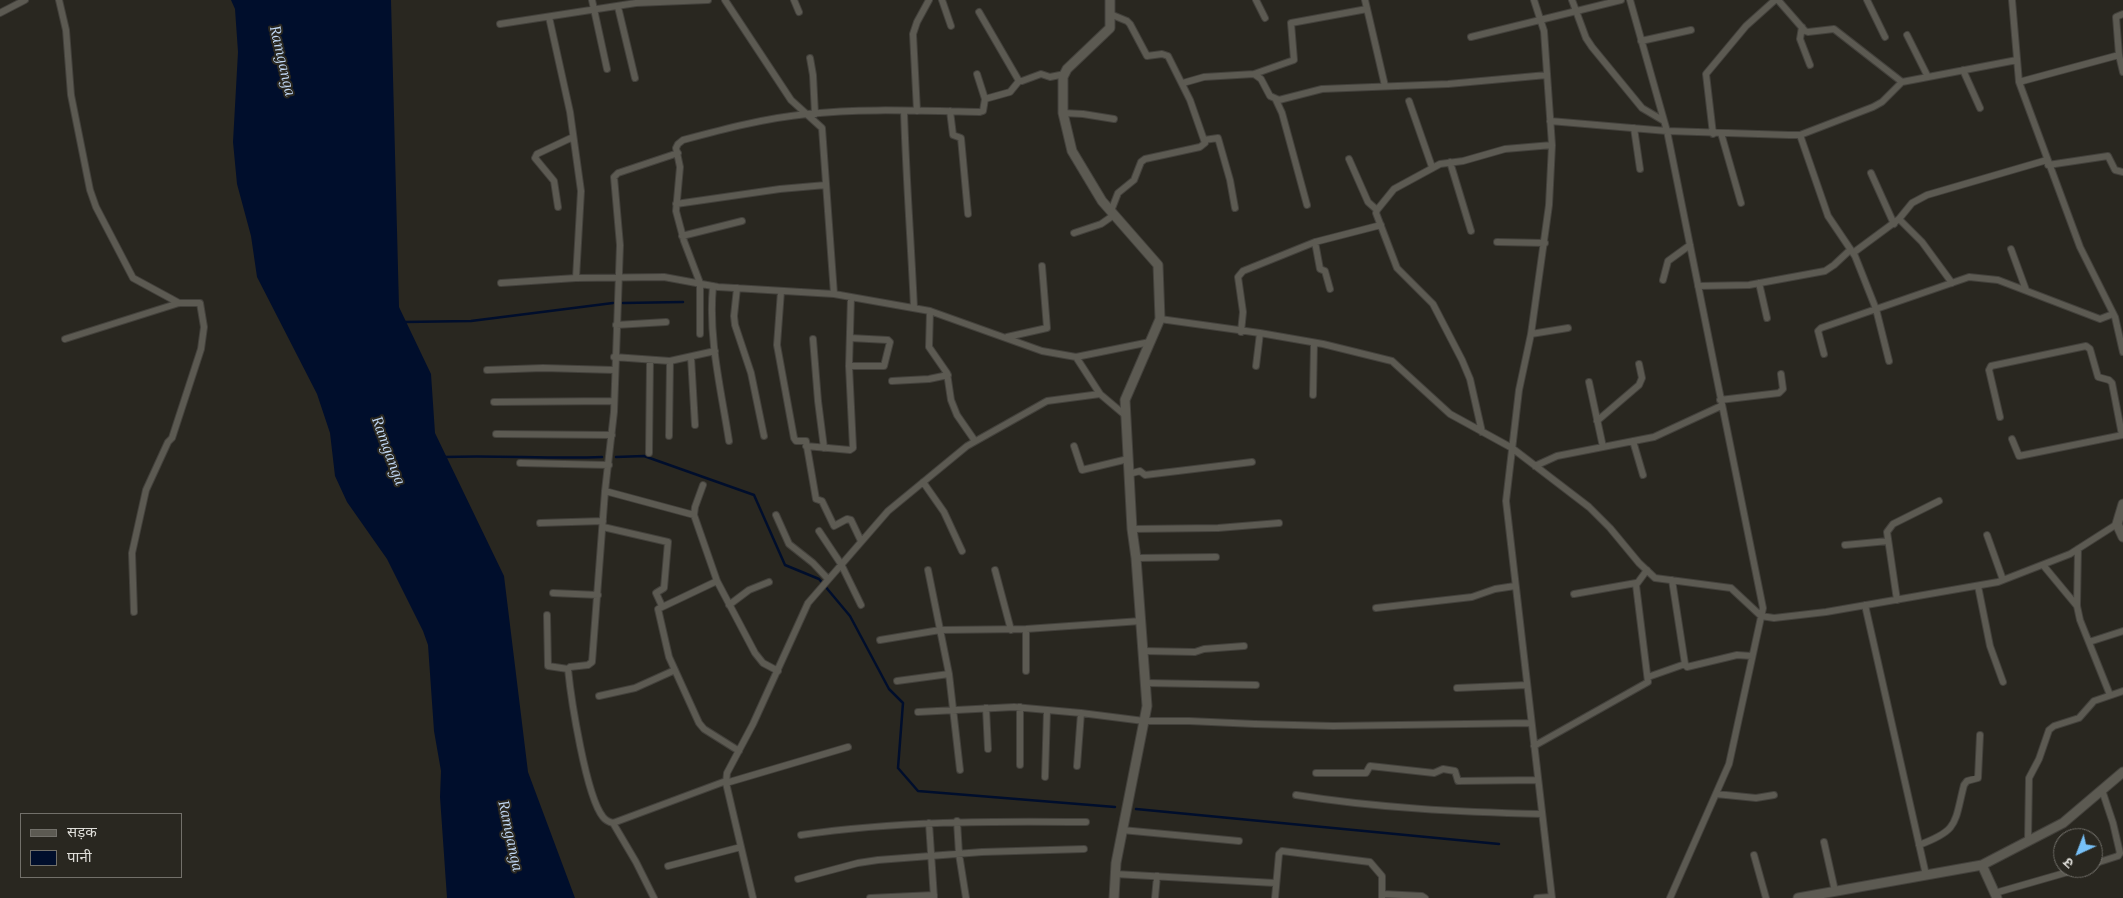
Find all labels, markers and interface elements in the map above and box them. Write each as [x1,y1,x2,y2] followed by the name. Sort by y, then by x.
[265,24,299,98] water label: Ramganga
[367,414,409,488] water label: Ramganga
[494,799,526,873] water label: Ramganga
[20,813,182,878] legend
[67,822,97,841] text: सड़क
[2053,828,2103,878] north arrow
[67,847,92,866] text: पानी
[2059,854,2078,873] text: उ

